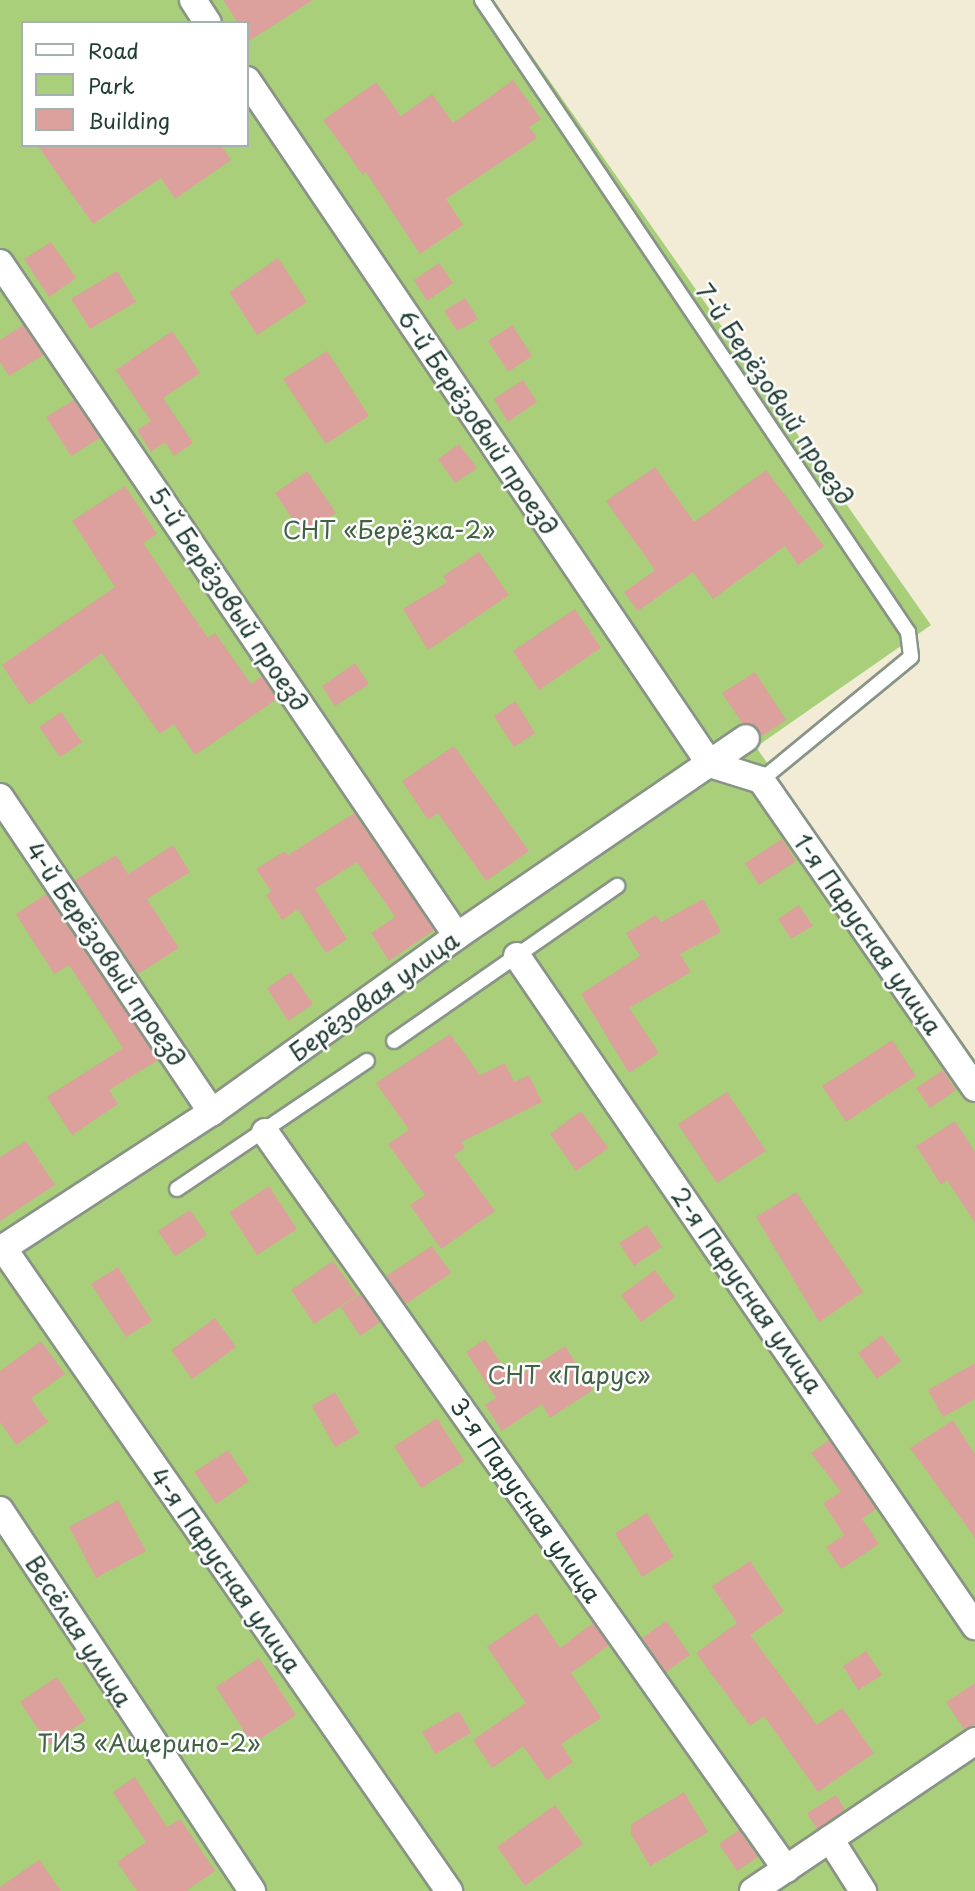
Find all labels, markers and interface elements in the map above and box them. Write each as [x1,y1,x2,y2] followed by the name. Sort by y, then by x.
[21,21,248,147] legend
[88,34,139,66] text: Road
[88,69,135,101] text: Park
[88,104,170,136] text: Building
[690,278,860,510] street label: 7-й Берёзовый проезд
[392,304,564,540] street label: 6-й Берёзовый проезд
[143,482,315,716] street label: 5-й Берёзовый проезд
[283,516,495,544] park label: СНТ «Берёзка-2»
[787,828,949,1040] street label: 1-я Парусная улица
[20,837,192,1071] street label: 4-й Берёзовый проезд
[284,925,464,1067] street label: Берёзовая улица
[665,1181,829,1399] street label: 2-я Парусная улица
[487,1361,651,1389] park label: СНТ «Парус»
[444,1391,608,1609] street label: 3-я Парусная улица
[144,1461,308,1679] street label: 4-я Парусная улица
[19,1550,139,1712] street label: Весёлая улица
[37,1729,261,1757] park label: ТИЗ «Ащерино-2»

